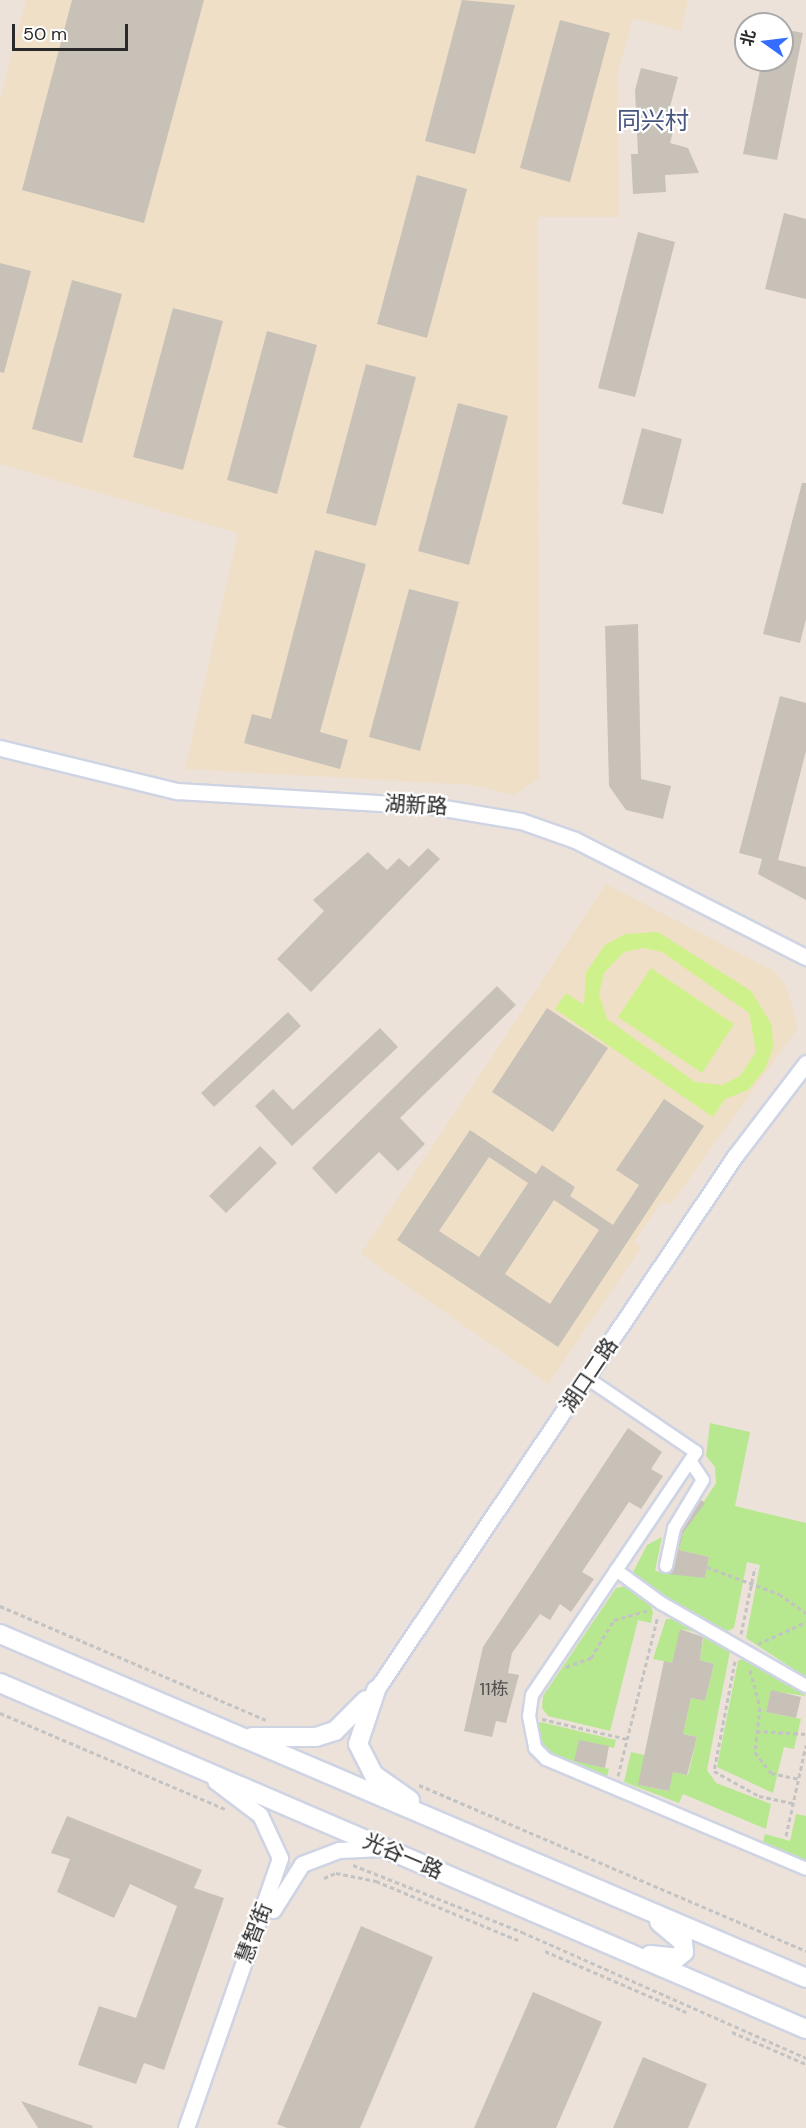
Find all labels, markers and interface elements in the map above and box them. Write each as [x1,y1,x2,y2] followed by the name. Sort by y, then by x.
[15,12,130,50] scale bar
[734,12,794,72] north arrow
[23,22,67,46] text: 50 m
[736,28,760,48] text: 北
[617,107,689,135] district label: 同兴村
[384,791,448,819] street label: 湖新路
[555,1333,623,1417] street label: 湖口二路
[479,1678,509,1700] house number: 11栋
[359,1828,447,1884] street label: 光谷一路
[231,1899,277,1967] street label: 慧智街

